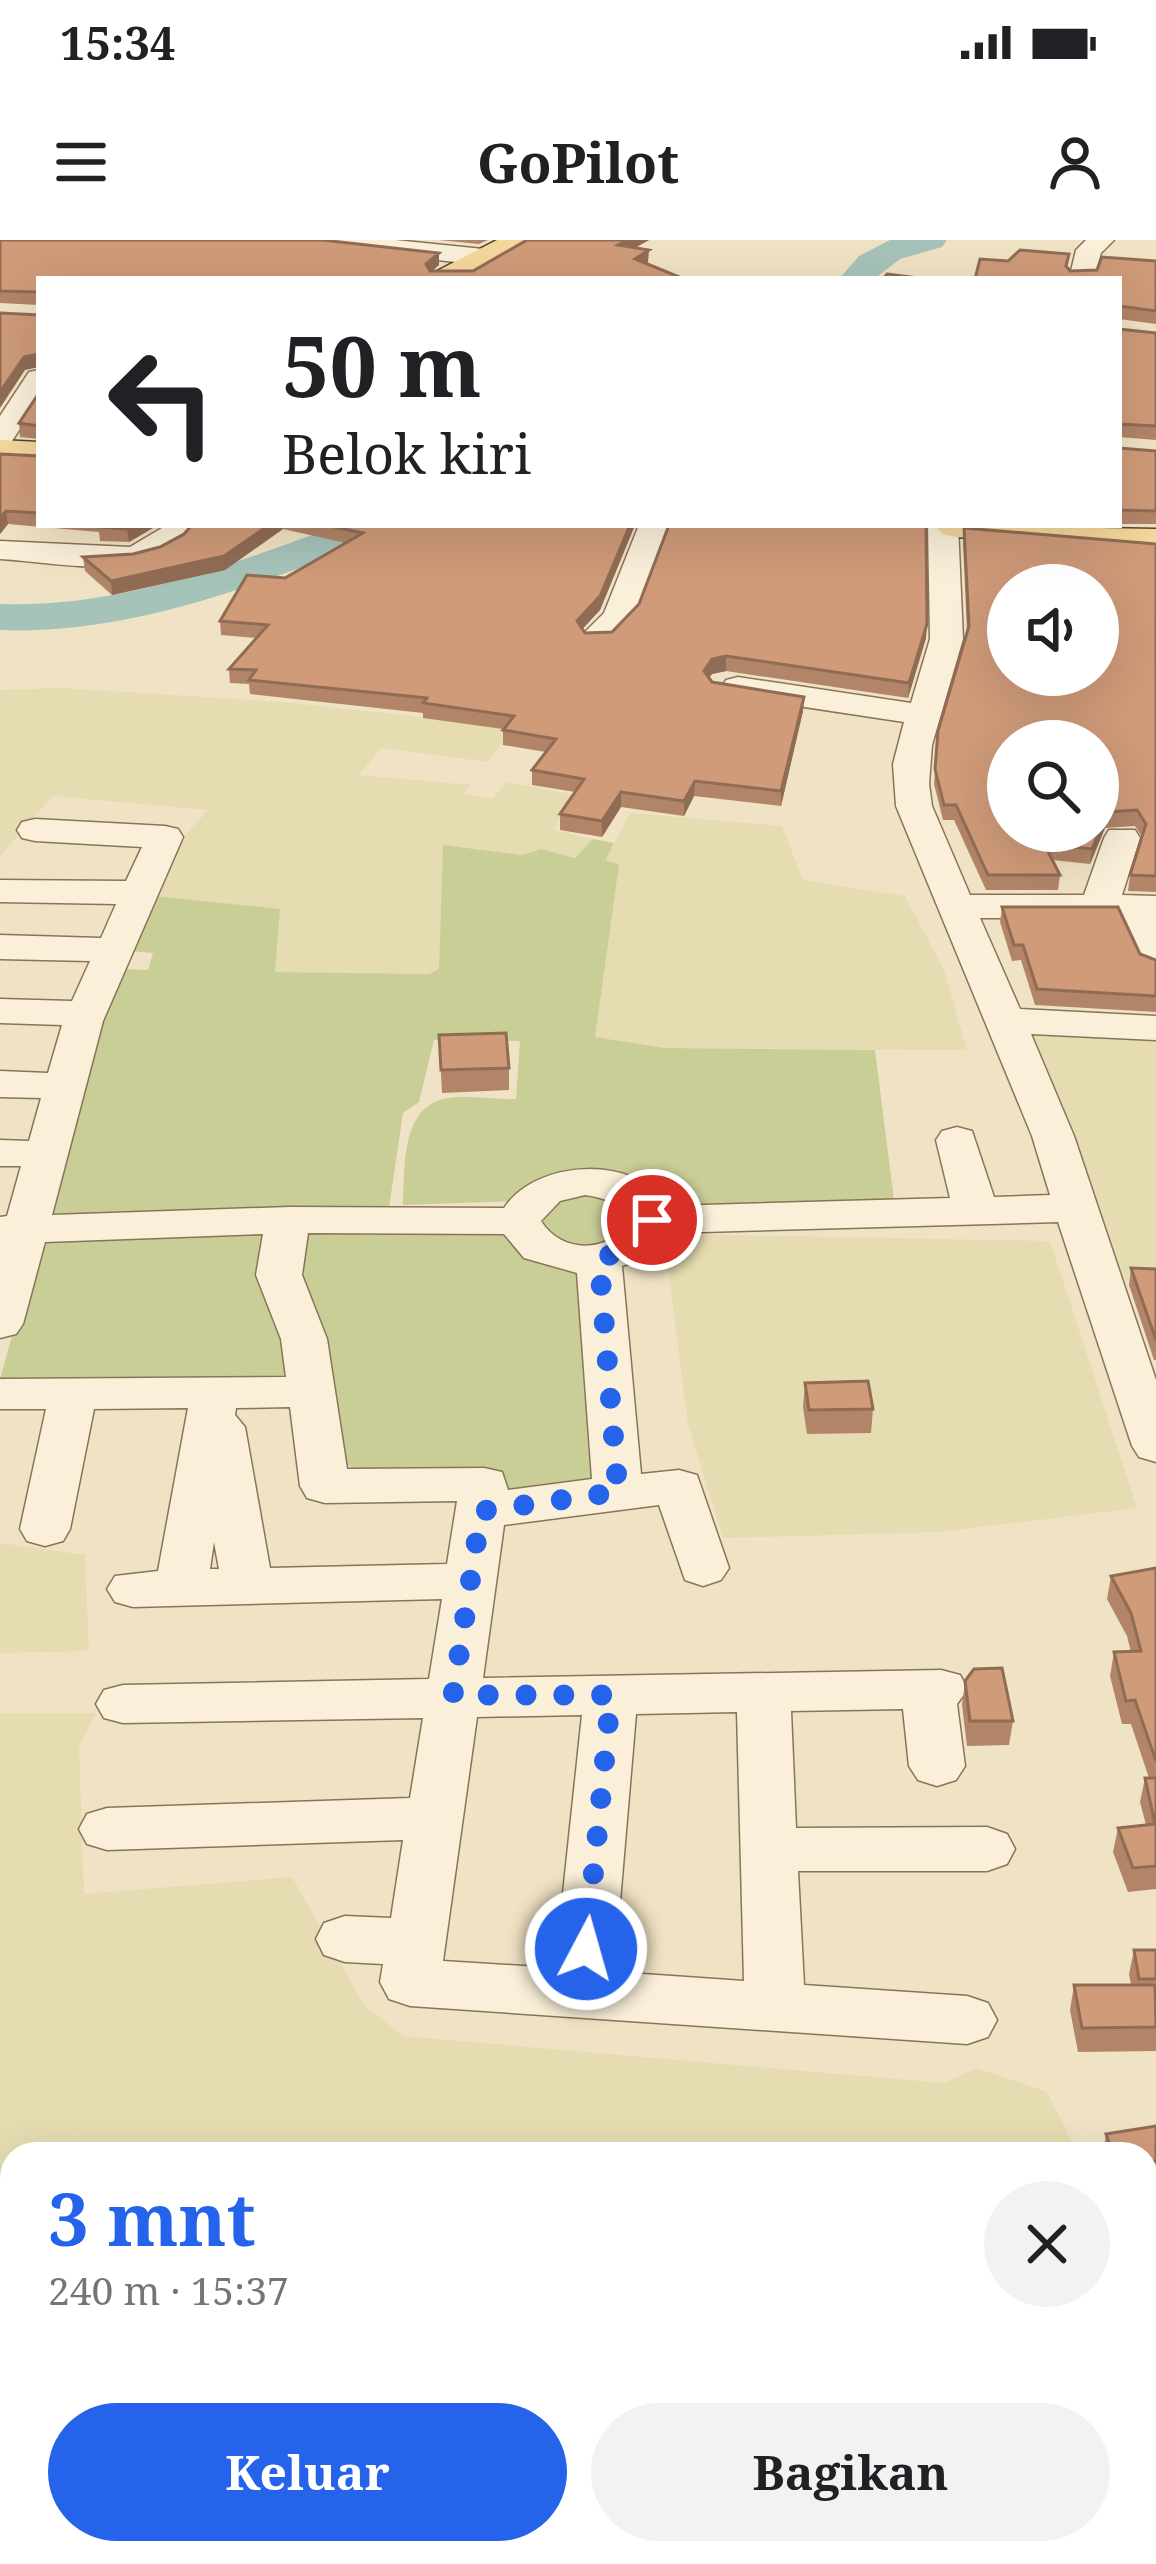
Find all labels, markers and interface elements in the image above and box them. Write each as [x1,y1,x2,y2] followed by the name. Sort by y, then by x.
[60,12,175,73] text: 15:34
[477,125,679,199] text: GoPilot
[48,129,114,195] icon: menu
[1042,129,1108,195] icon: person
[282,307,482,422] text: 50 m
[84,324,240,480] icon: left
[282,416,531,490] text: Belok kiri
[987,564,1119,852] map controls
[987,564,1119,696] button: sound
[987,720,1119,852] button: search
[601,1169,703,1271] pin
[619,1187,685,1253] icon: arrive
[523,1886,649,2012] position arrow
[48,2169,256,2267] text: 3 mnt
[984,2181,1110,2307] button: close
[48,2263,289,2316] text: 240 m · 15:37
[48,2403,567,2541] button: Keluar
[591,2403,1110,2541] button: Bagikan

